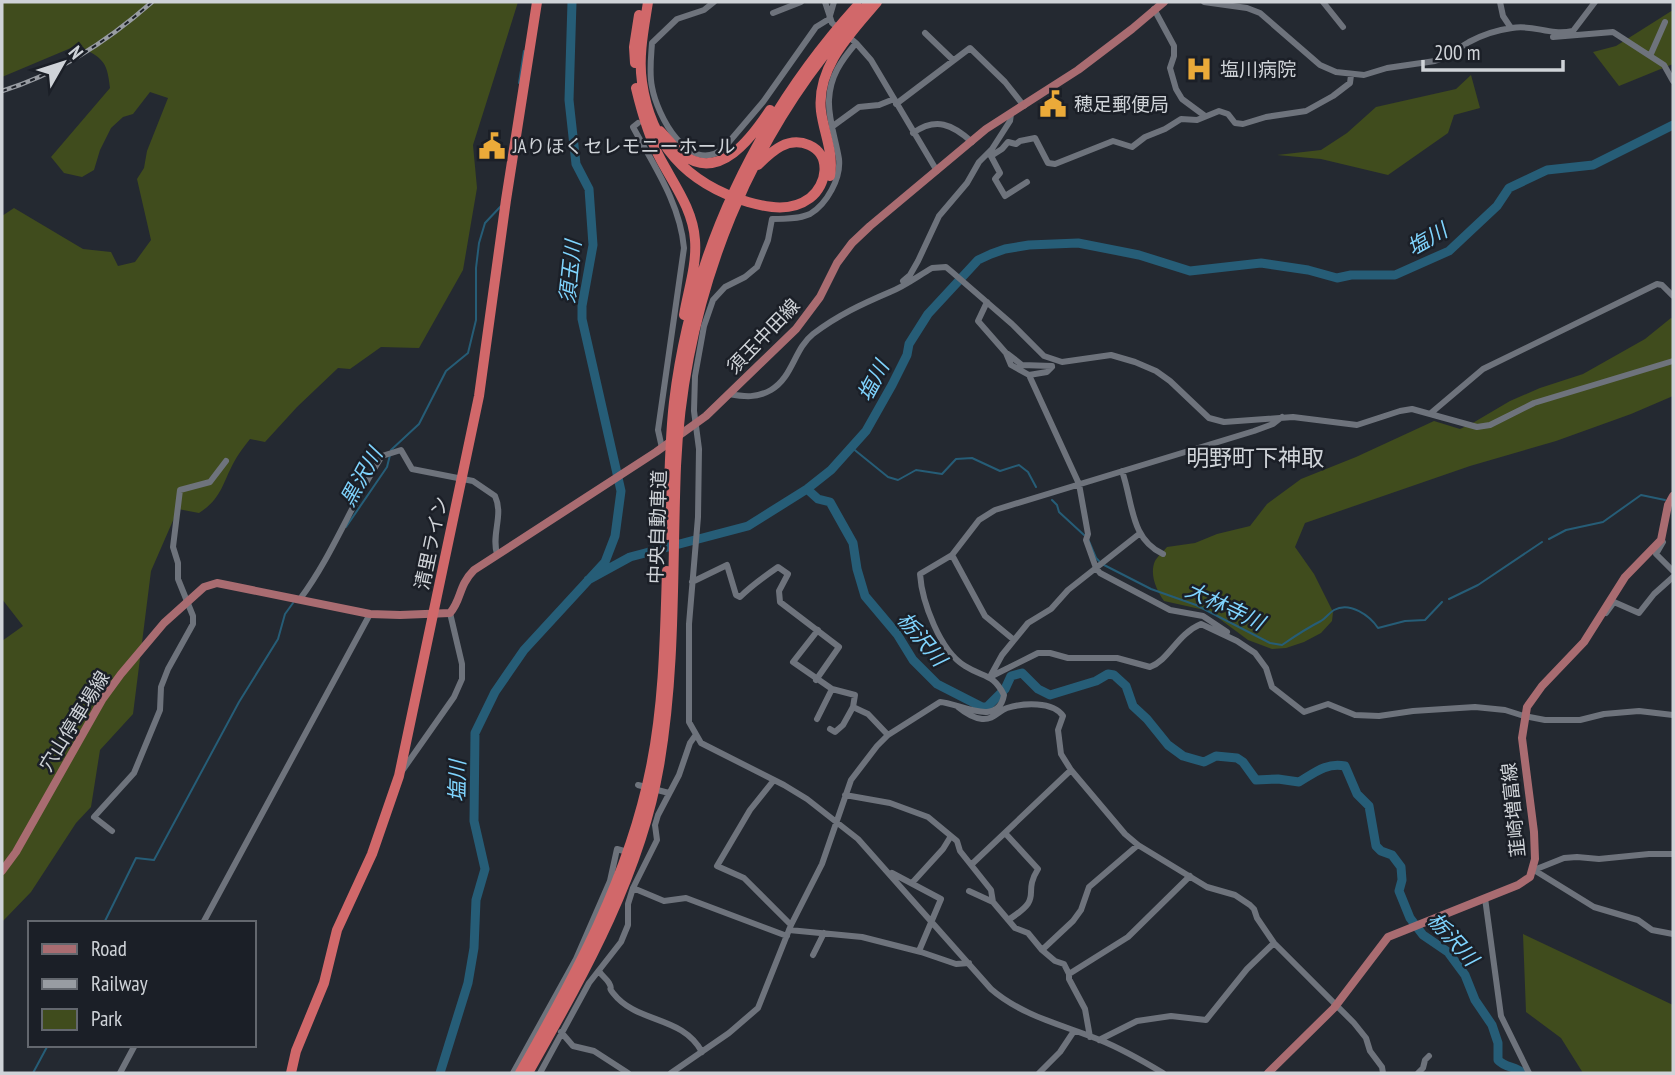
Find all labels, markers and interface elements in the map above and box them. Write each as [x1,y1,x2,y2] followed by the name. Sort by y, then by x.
[28,28,98,98] north arrow
[1423,28,1563,72] scale bar
[1434,39,1480,66] text: 200 m
[64,41,89,64] text: N
[1184,54,1214,84] hospital icon: 塩川病院
[1220,57,1296,81] place label: 塩川病院
[1038,89,1068,119] public building icon: 穂足郵便局
[1074,92,1169,116] place label: 穂足郵便局
[477,131,507,161] public building icon: JAりほくセレモニーホール
[512,134,736,158] place label: JAりほくセレモニーホール
[1402,216,1454,261] water label: 塩川
[553,237,587,305] water label: 須玉川
[721,293,805,379] street label: 須玉中田線
[851,354,896,406] water label: 塩川
[334,441,389,511] water label: 黒沢川
[1186,443,1324,472] district label: 明野町下神取
[643,470,671,584] street label: 中央自動車道
[409,494,453,592] street label: 清里ライン
[1181,576,1271,637] water label: 大林寺川
[891,606,954,673] water label: 栃沢川
[34,666,114,776] street label: 穴山停車場線
[443,758,471,802] water label: 塩川
[1496,761,1530,859] street label: 韮崎増富線
[1422,907,1485,973] water label: 栃沢川
[28,921,256,1047] legend
[91,935,127,962] text: Road
[91,970,148,997] text: Railway
[91,1005,122,1032] text: Park

